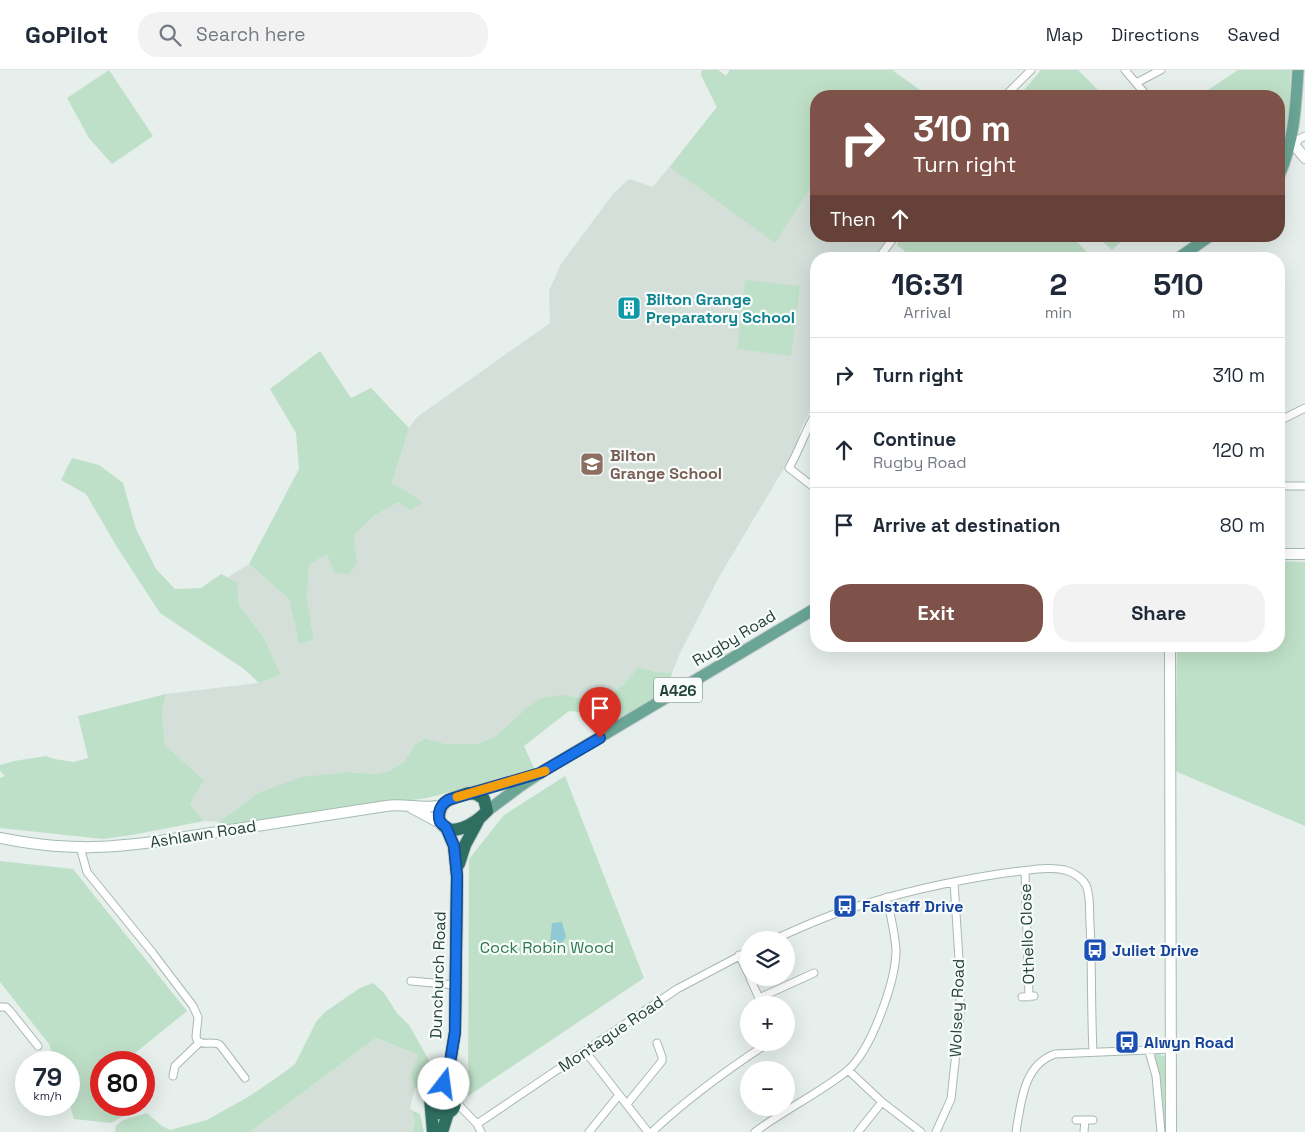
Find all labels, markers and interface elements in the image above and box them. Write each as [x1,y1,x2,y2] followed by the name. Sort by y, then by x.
[138,12,488,57] search box
[25,19,108,50] text: GoPilot
[156,21,184,49] icon: search
[196,22,306,47] text: Search here
[1046,23,1083,46] text: Map
[1111,23,1200,46] text: Directions
[1228,23,1280,46] text: Saved
[913,107,1011,151] text: 310 m
[830,110,895,175] icon: right
[913,150,1016,178] text: Turn right
[886,205,914,233] icon: ahead
[830,207,876,232] text: Then
[891,265,963,304] text: 16:31
[1049,265,1067,304] text: 2
[1153,265,1204,304] text: 510
[646,289,795,328] place label: Bilton Grange Preparatory School
[616,295,642,321] building icon: Bilton Grange Preparatory School
[904,302,951,323] text: Arrival
[1045,302,1072,323] text: min
[1172,302,1185,323] text: m
[830,361,858,389] icon: right
[873,363,963,388] text: Turn right
[1212,363,1265,388] text: 310 m
[873,427,956,452] text: Continue
[830,436,858,464] icon: ahead
[1212,438,1265,463] text: 120 m
[610,445,722,484] place label: Bilton Grange School
[579,451,605,477] school or university icon: Bilton Grange School
[873,452,967,473] text: Rugby Road
[830,511,858,539] icon: arrive
[873,513,1061,538] text: Arrive at destination
[1220,513,1265,538] text: 80 m
[830,584,1043,642] button: Exit
[1053,584,1265,642] button: Share
[688,605,780,671] street label: Rugby Road
[654,678,702,702] road number: A426
[579,687,621,738] pin
[586,694,614,722] icon: arrive
[148,815,258,853] street label: Ashlawn Road
[1015,883,1039,985] street label: Othello Close
[832,893,858,919] bus stop icon: Falstaff Drive
[862,896,963,917] place label: Falstaff Drive
[425,911,451,1039] street label: Dunchurch Road
[740,931,795,1116] map controls
[740,931,795,986] button: layers
[480,937,614,958] park label: Cock Robin Wood
[1082,937,1108,963] bus stop icon: Juliet Drive
[1112,940,1199,961] place label: Juliet Drive
[945,958,969,1058] street label: Wolsey Road
[554,991,668,1077] street label: Montague Road
[740,996,795,1051] button: +
[1114,1029,1140,1055] bus stop icon: Alwyn Road
[1144,1032,1234,1053] place label: Alwyn Road
[90,1051,155,1116] speed limit sign: 80
[417,1057,469,1109] position arrow
[33,1061,62,1093] text: 79
[740,1061,795,1116] button: −
[33,1088,62,1104] text: km/h

